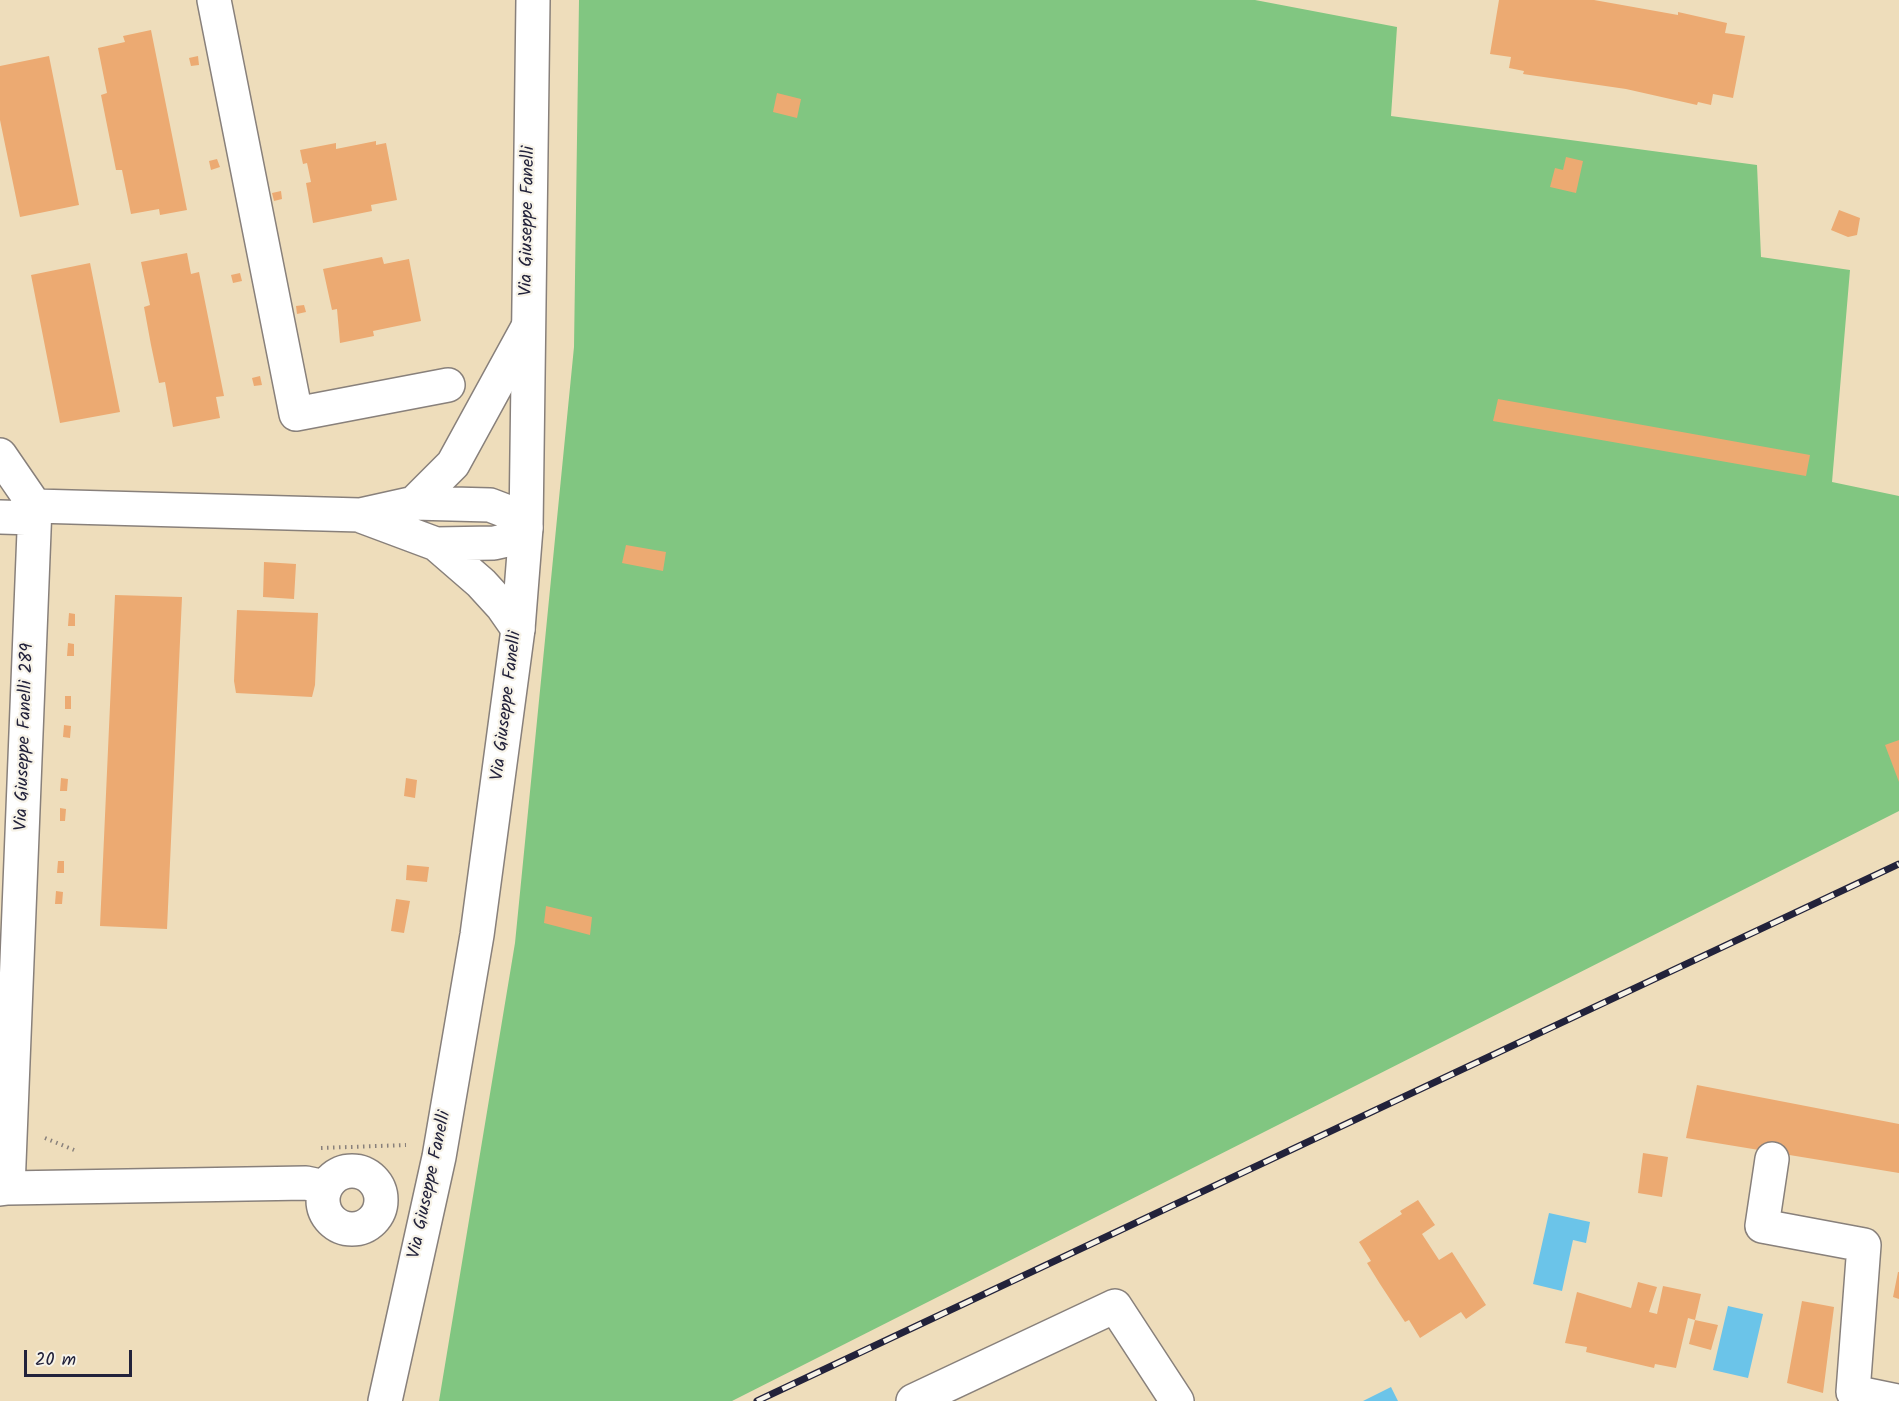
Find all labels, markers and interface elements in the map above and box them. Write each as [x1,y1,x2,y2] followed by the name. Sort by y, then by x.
[517,146,541,296] street label: Via Giuseppe Fanelli
[488,630,528,782] street label: Via Giuseppe Fanelli
[12,643,40,831] street label: Via Giuseppe Fanelli 289
[405,1109,457,1261] street label: Via Giuseppe Fanelli
[27,1338,135,1376] scale bar
[35,1346,76,1375] text: 20 m

